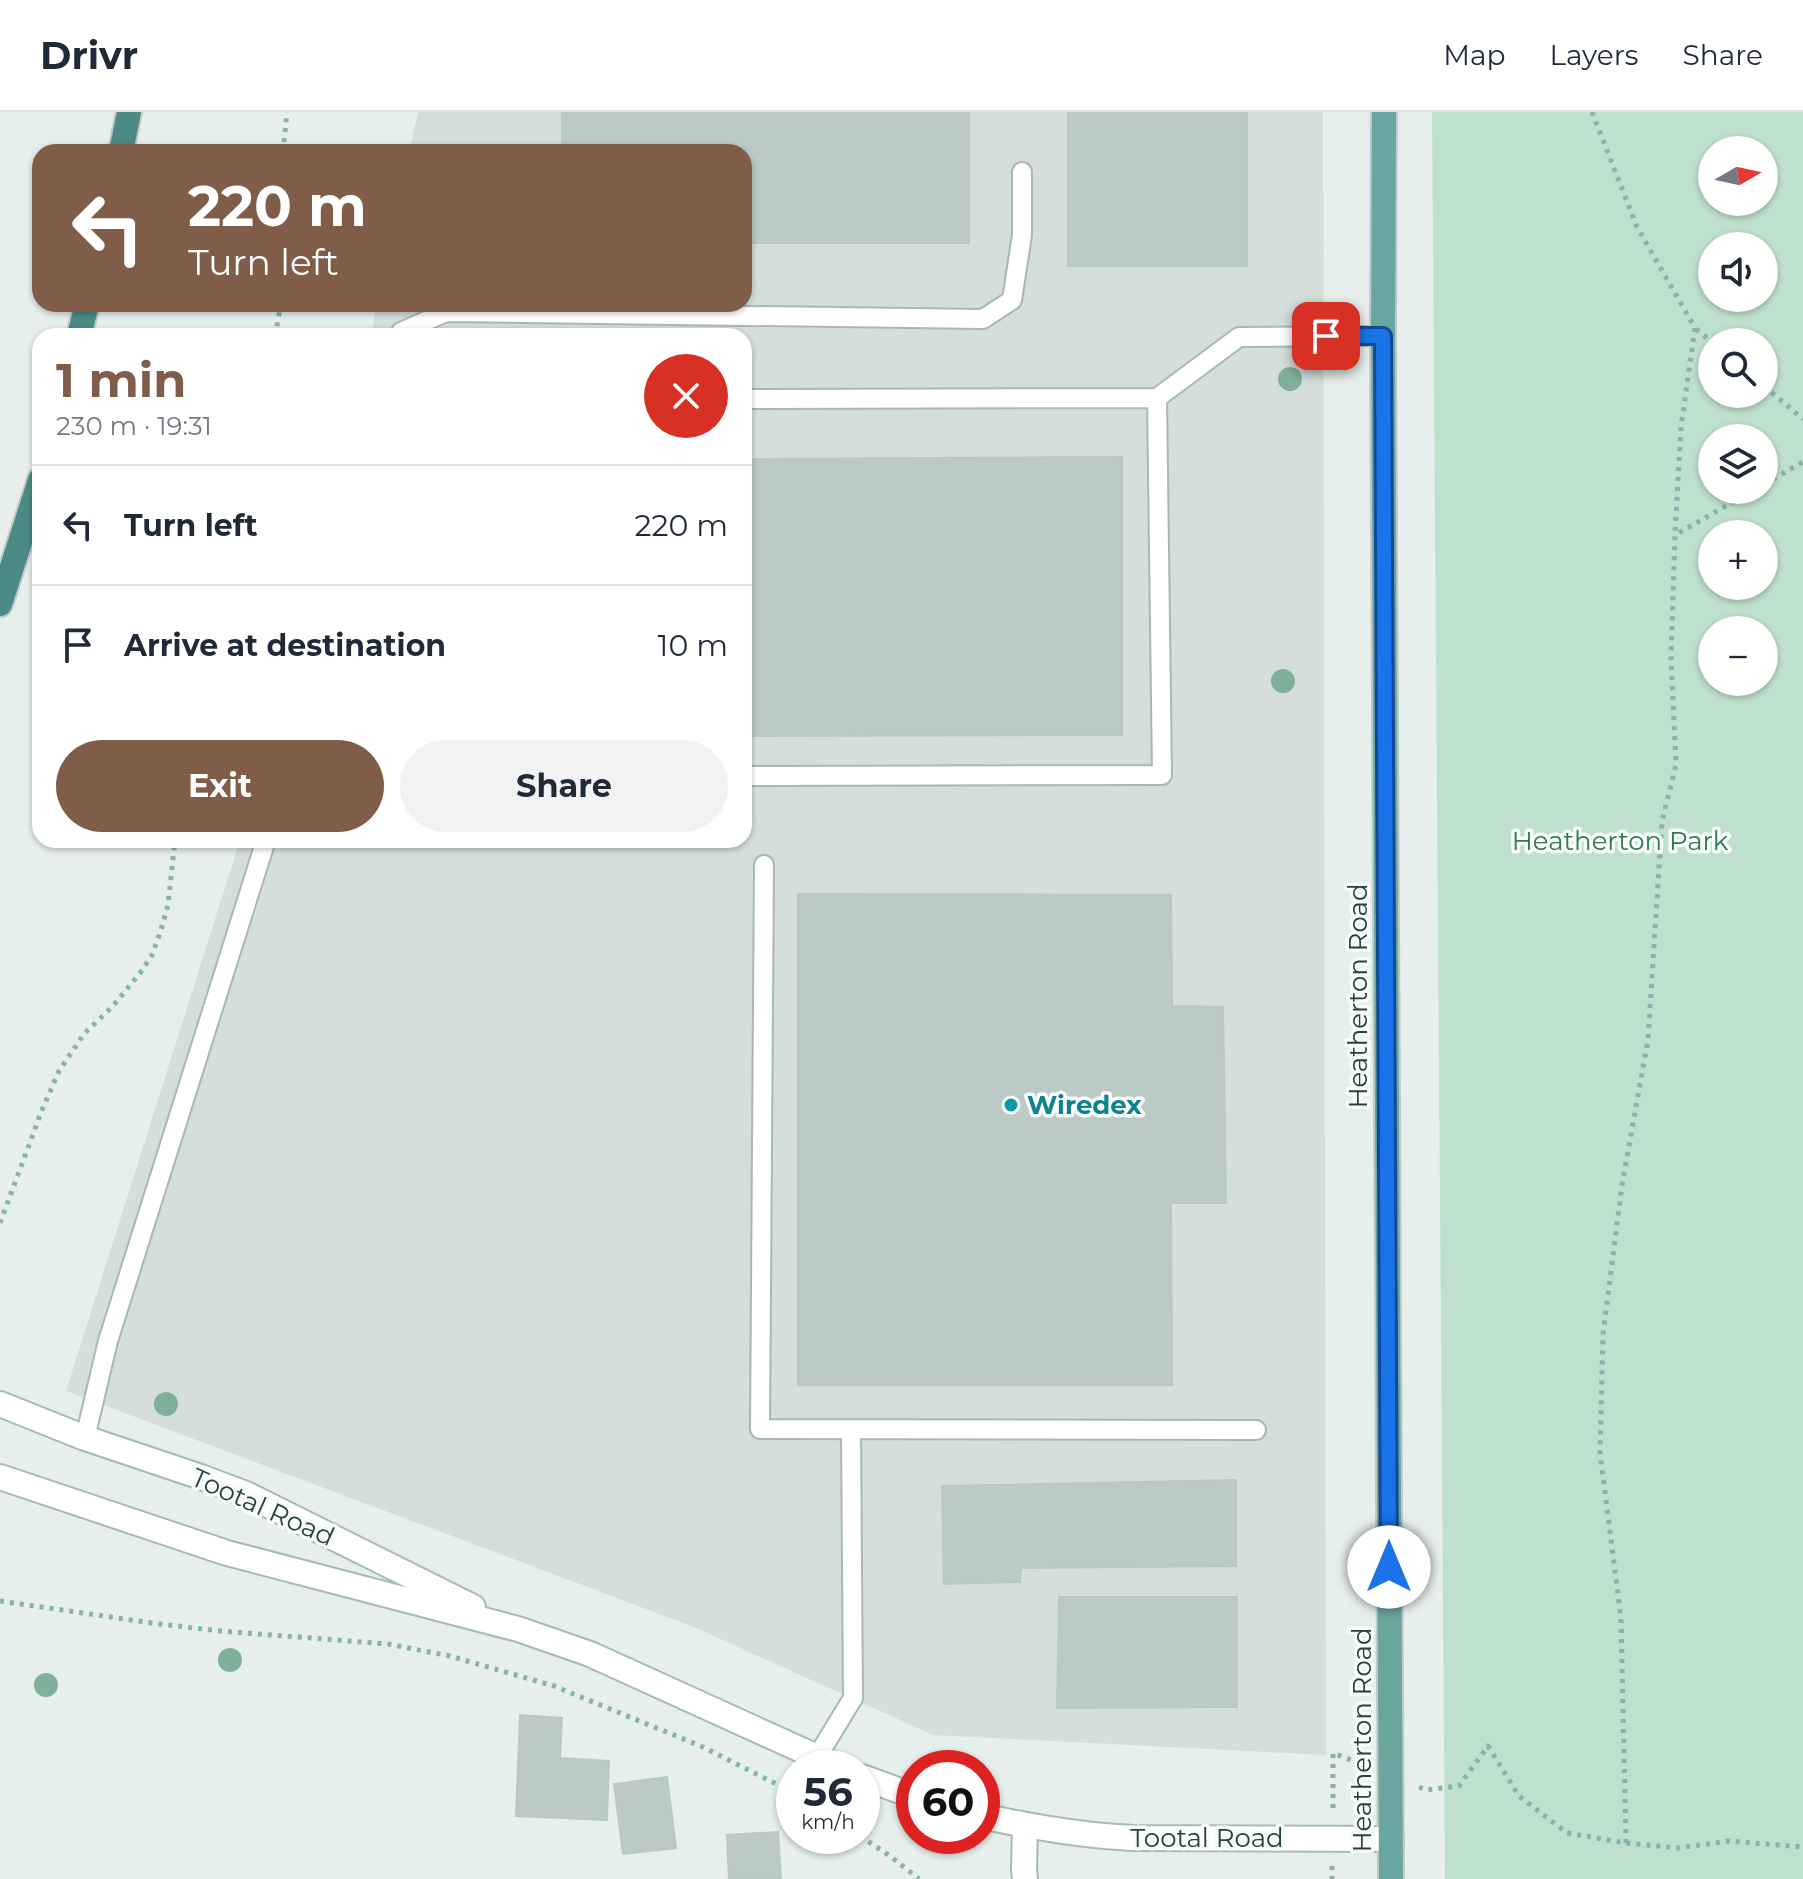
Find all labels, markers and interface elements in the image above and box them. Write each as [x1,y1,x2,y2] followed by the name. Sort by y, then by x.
[40,32,138,79] text: Drivr
[1443,38,1506,72] text: Map
[1550,38,1639,72] text: Layers
[1683,38,1763,72] text: Share
[1698,136,1778,216] north arrow
[1698,136,1778,696] map controls
[188,172,367,240] text: 220 m
[56,176,160,280] icon: left
[1698,232,1778,312] button: sound
[188,240,339,284] text: Turn left
[1292,302,1360,370] pin
[1304,314,1348,358] icon: arrive
[1698,328,1778,408] button: search
[56,351,186,409] text: 1 min
[644,354,728,438] button: close
[56,410,212,442] text: 230 m · 19:31
[1698,424,1778,504] button: layers
[56,503,100,547] icon: left
[124,507,257,544] text: Turn left
[634,507,728,544] text: 220 m
[1698,520,1778,600] button: +
[1698,616,1778,696] button: −
[56,623,100,667] icon: arrive
[124,627,446,664] text: Arrive at destination
[658,627,728,664] text: 10 m
[56,740,384,832] button: Exit
[400,740,728,832] button: Share
[1512,825,1729,857] park label: Heatherton Park
[1342,883,1374,1109] street label: Heatherton Road
[1027,1089,1142,1121] place label: Wiredex
[1002,1096,1020,1114] marker: Wiredex
[186,1461,340,1553] street label: Tootal Road
[1347,1525,1431,1609] position arrow
[1346,1627,1378,1853] street label: Heatherton Road
[896,1750,1000,1854] speed limit sign: 60
[803,1767,853,1816] text: 56
[801,1810,855,1834] text: km/h
[1130,1822,1284,1854] street label: Tootal Road

